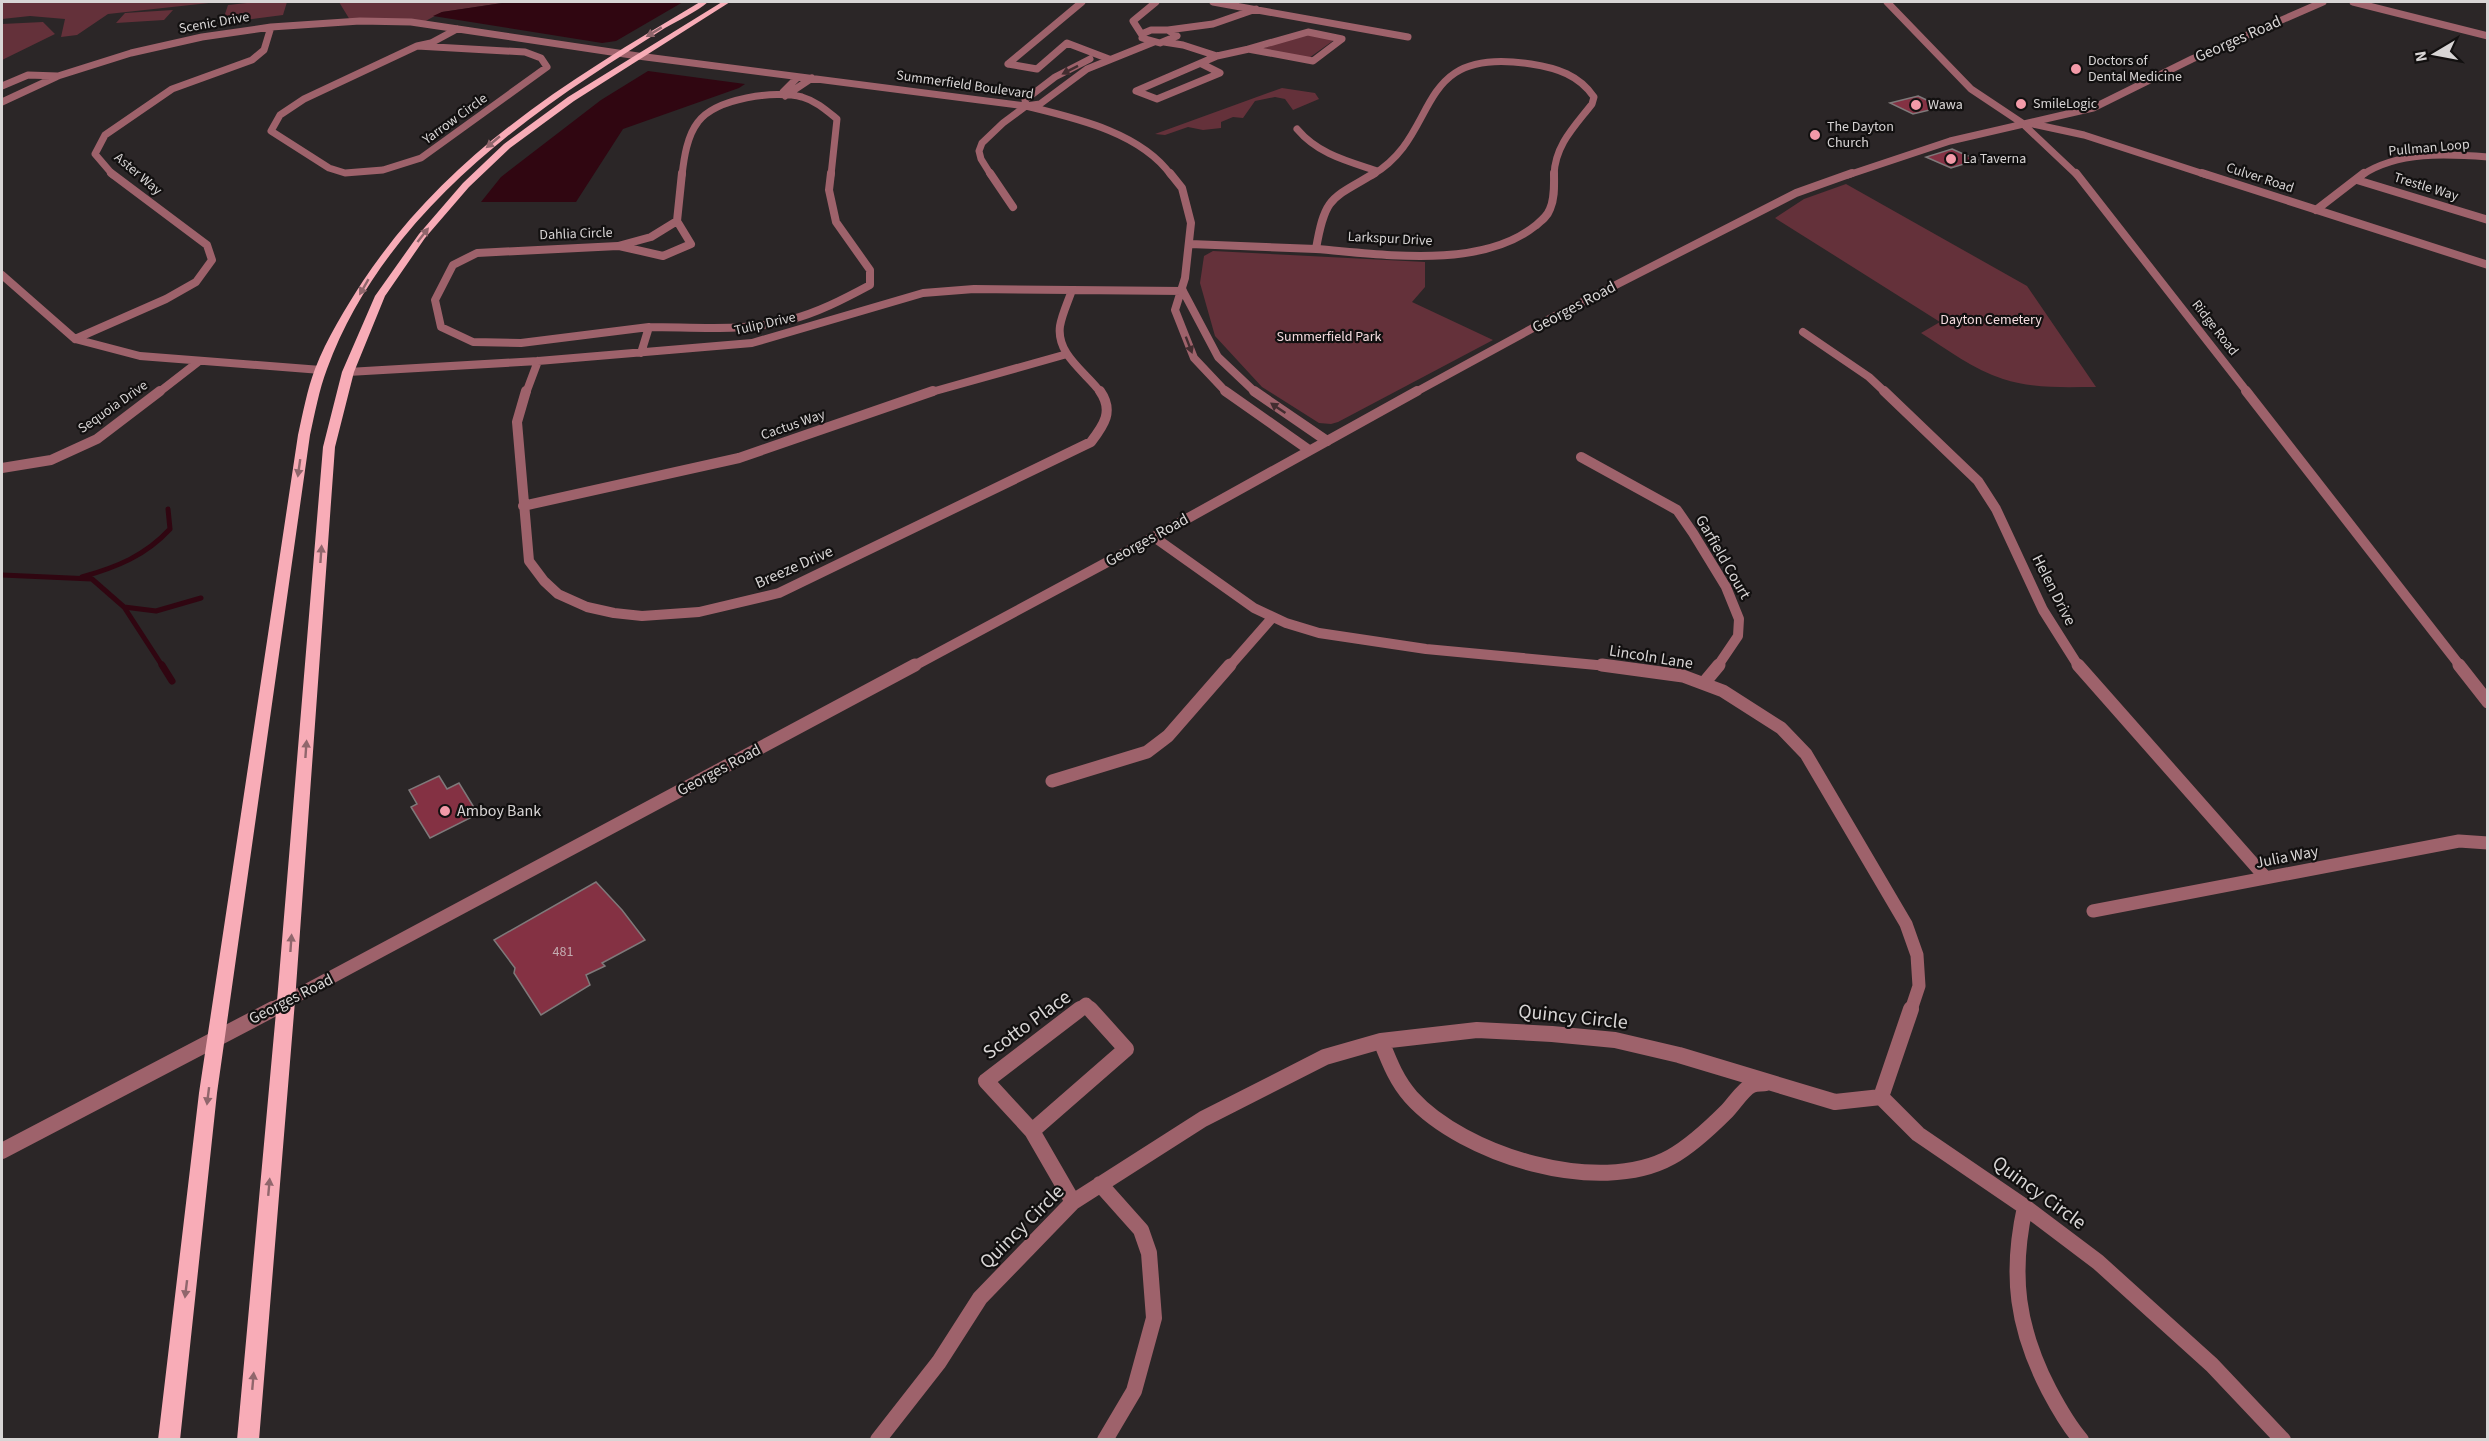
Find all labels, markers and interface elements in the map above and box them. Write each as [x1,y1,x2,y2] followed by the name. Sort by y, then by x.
[177,7,251,39] street label: Scenic Drive
[2192,10,2284,68] street label: Georges Road
[2405,24,2465,84] north arrow
[646,26,662,37] one-way arrow
[2409,49,2433,64] text: N
[2088,51,2182,87] place label: Doctors of Dental Medicine
[2069,62,2083,76] marker: Doctors of Dental Medicine
[895,65,1035,105] street label: Summerfield Boulevard
[1061,65,1078,75] one-way arrow
[418,89,492,150] street label: Yarrow Circle
[2033,94,2098,114] place label: SmileLogic
[1928,95,1963,115] place label: Wawa
[2014,97,2028,111] marker: SmileLogic
[1909,98,1923,112] marker: Wawa
[1827,117,1894,153] place label: The Dayton Church
[1808,128,1822,142] marker: The Dayton Church
[2388,134,2471,162] street label: Pullman Loop
[486,135,501,148] one-way arrow
[110,148,167,200] street label: Aster Way
[1963,149,2026,169] place label: La Taverna
[1944,152,1958,166] marker: La Taverna
[2224,158,2296,198] street label: Culver Road
[2391,168,2461,206] street label: Trestle Way
[539,223,613,245] street label: Dahlia Circle
[417,227,430,243] one-way arrow
[1347,227,1433,251] street label: Larkspur Drive
[1528,276,1620,338] street label: Georges Road
[359,279,369,296] one-way arrow
[2187,296,2243,360] street label: Ridge Road
[732,307,798,341] street label: Tulip Drive
[1940,310,2042,330] park label: Dayton Cemetery
[1277,327,1382,347] park label: Summerfield Park
[1184,337,1194,355] one-way arrow
[74,376,152,438] street label: Sequoia Drive
[1271,402,1287,414] one-way arrow
[758,405,828,445] street label: Cactus Way
[294,459,303,478] one-way arrow
[1101,508,1193,572] street label: Georges Road
[1690,511,1756,604] street label: Garfield Court
[752,540,836,594] street label: Breeze Drive
[316,545,326,564] one-way arrow
[2027,551,2081,629] street label: Helen Drive
[1607,640,1695,674] street label: Lincoln Lane
[301,739,311,758] one-way arrow
[673,739,765,801] street label: Georges Road
[457,800,541,822] place label: Amboy Bank
[438,804,452,818] marker: Amboy Bank
[2254,840,2321,874] street label: Julia Way
[286,934,296,953] one-way arrow
[553,942,573,962] house number: 481
[245,968,337,1030] street label: Georges Road
[977,983,1077,1067] street label: Scotto Place
[1517,997,1629,1037] street label: Quincy Circle
[204,1086,213,1105] one-way arrow
[1986,1149,2092,1237] street label: Quincy Circle
[264,1177,274,1196] one-way arrow
[973,1178,1071,1276] street label: Quincy Circle
[181,1280,191,1299] one-way arrow
[248,1372,257,1391] one-way arrow

